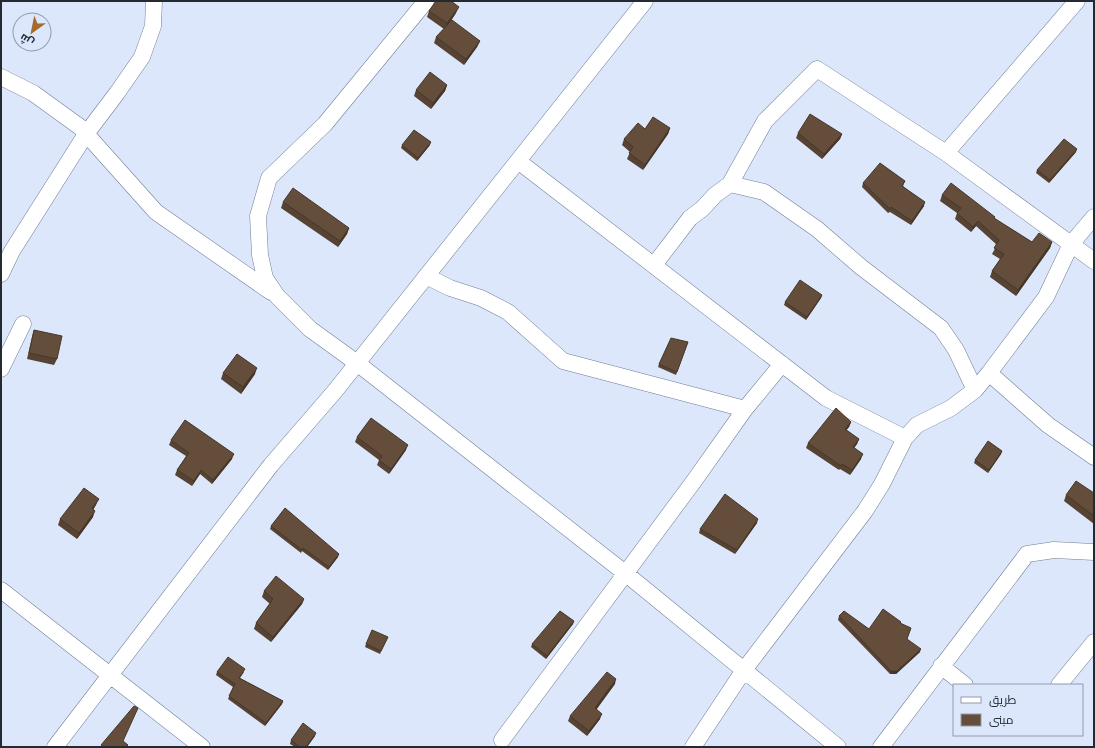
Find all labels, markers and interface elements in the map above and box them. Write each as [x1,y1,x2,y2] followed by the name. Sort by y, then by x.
[12,12,52,52] north arrow
[16,31,36,51] text: ش
[953,684,1083,736] legend
[989,691,1017,708] text: طريق
[989,711,1014,728] text: مبنى

